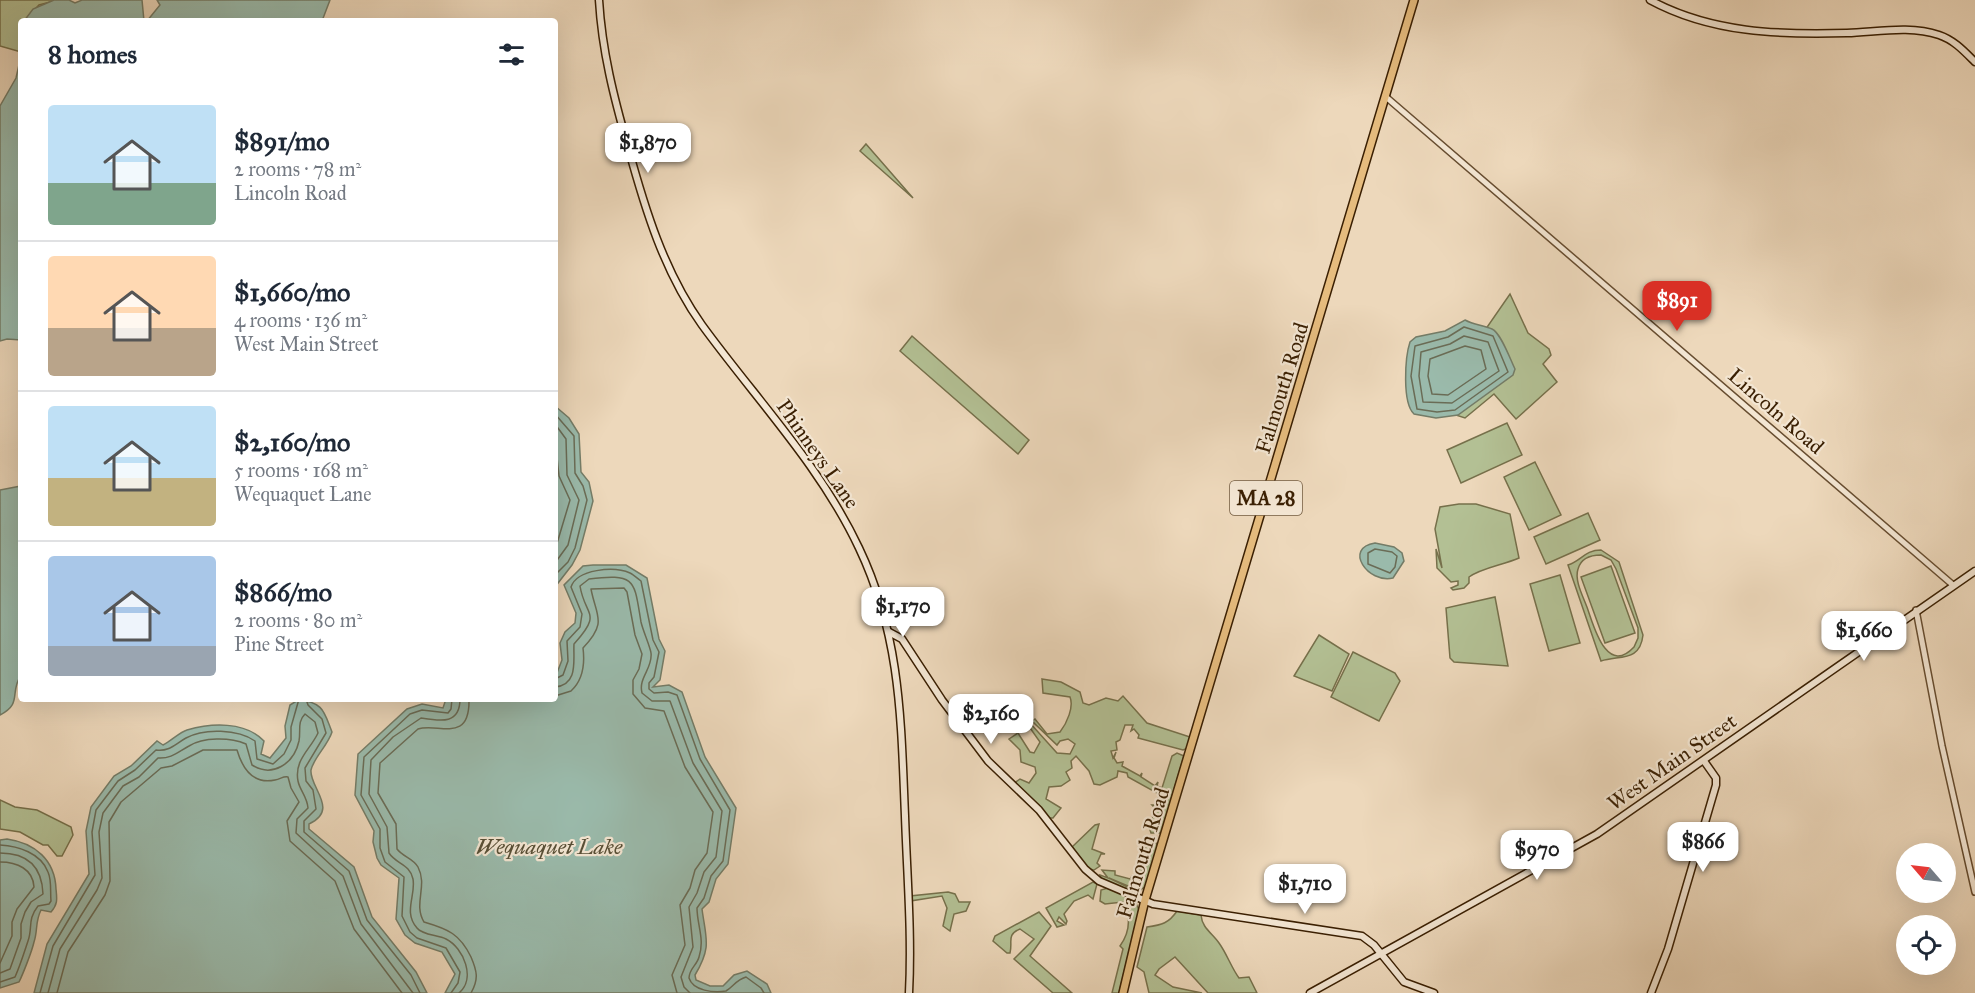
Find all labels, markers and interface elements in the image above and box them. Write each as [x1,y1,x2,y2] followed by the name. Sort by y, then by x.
[48,38,137,70] text: 8 homes
[495,38,528,71] icon: filters
[599,123,697,174] pin: $1,870
[234,125,330,157] text: $891/mo
[96,129,168,201] icon: home
[619,130,677,154] text: $1,870
[234,157,361,181] text: 2 rooms · 78 m²
[234,181,347,205] text: Lincoln Road
[234,276,350,308] text: $1,660/mo
[96,280,168,352] icon: home
[1641,281,1713,332] pin: $891
[1656,288,1698,312] text: $891
[234,308,367,332] text: 4 rooms · 136 m²
[1250,319,1314,457] street label: Falmouth Road
[234,332,379,356] text: West Main Street
[1723,362,1830,460] street label: Lincoln Road
[771,394,865,514] street label: Phinneys Lane
[234,426,350,458] text: $2,160/mo
[96,430,168,502] icon: home
[234,458,368,482] text: 5 rooms · 168 m²
[1230,481,1302,515] road number: MA 28
[234,482,372,506] text: Wequaquet Lane
[234,576,332,608] text: $866/mo
[96,580,168,652] icon: home
[854,587,952,638] pin: $1,170
[875,594,931,618] text: $1,170
[234,608,362,632] text: 2 rooms · 80 m²
[1815,611,1913,662] pin: $1,660
[1835,618,1893,642] text: $1,660
[234,632,324,656] text: Pine Street
[942,694,1040,745] pin: $2,160
[962,701,1020,725] text: $2,160
[1602,707,1742,816] street label: West Main Street
[1111,784,1175,922] street label: Falmouth Road
[1667,822,1739,873] pin: $866
[1681,829,1725,853] text: $866
[1501,830,1573,881] pin: $970
[476,833,623,860] water label: Wequaquet Lake
[1514,837,1560,861] text: $970
[1896,843,1956,903] north arrow
[1896,843,1956,975] map controls
[1256,864,1354,915] pin: $1,710
[1278,871,1332,895] text: $1,710
[1896,915,1956,975] button: locate

